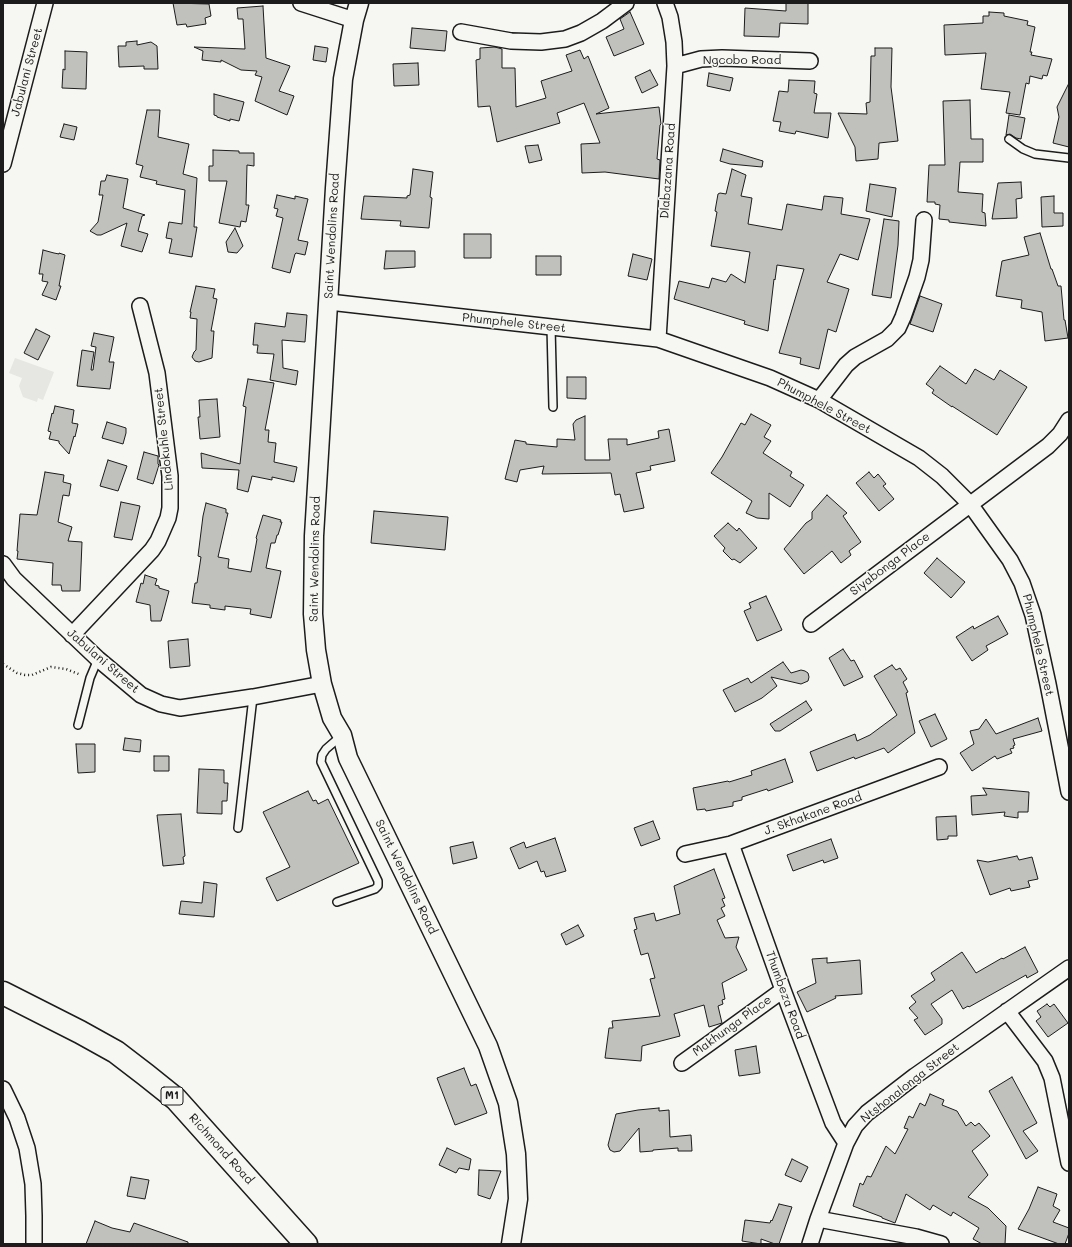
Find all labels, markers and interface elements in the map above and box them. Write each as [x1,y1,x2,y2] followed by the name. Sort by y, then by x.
[8,26,46,118] street label: Jabulani Street
[703,53,781,67] street label: Ngcobo Road
[657,123,679,219] street label: Dlabazana Road
[322,173,342,299] street label: Saint Wendolins Road
[461,310,567,336] street label: Phumphele Street
[775,375,873,437] street label: Phumphele Street
[151,387,177,491] street label: Lindokuhle Street
[307,496,323,622] street label: Saint Wendolins Road
[847,529,933,599] street label: Siyabonga Place
[1019,593,1057,697] street label: Phumphele Street
[64,626,142,696] street label: Jabulani Street
[762,790,864,838] street label: J. Skhakane Road
[372,817,440,937] street label: Saint Wendolins Road
[762,949,808,1041] street label: Thumbeza Road
[690,993,774,1059] street label: Makhunga Place
[858,1040,962,1126] street label: Ntshonalonga Street
[161,1087,183,1105] road number: M1
[186,1111,256,1187] street label: Richmond Road

